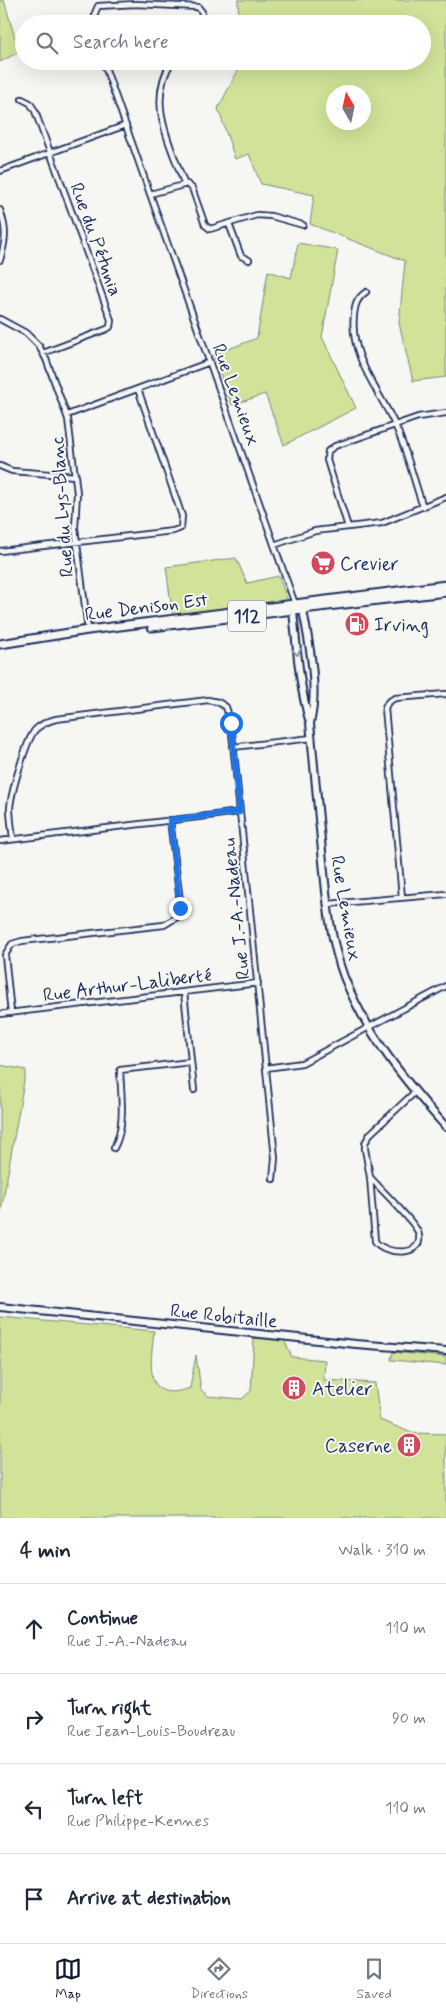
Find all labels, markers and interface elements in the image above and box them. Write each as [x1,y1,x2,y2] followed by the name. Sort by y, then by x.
[15,15,431,70] search box
[33,29,61,57] icon: search
[73,30,169,55] text: Search here
[326,85,371,130] north arrow
[64,179,128,300] street label: Rue du Pétunia
[206,340,266,449] street label: Rue Lemieux
[45,435,80,578] street label: Rue du Lys-Blanc
[310,550,336,576] supermarket icon: Crevier
[340,552,399,577] place label: Crevier
[83,588,209,627] street label: Rue Denison Est
[228,600,266,632] road number: 112
[344,611,370,637] fuel station icon: Irving
[374,613,429,639] place label: Irving
[291,648,302,656] one-way arrow
[220,712,243,735] route start
[217,837,256,981] street label: Rue J.-A.-Nadeau
[324,854,367,963] street label: Rue Lemieux
[169,897,192,920] route end
[41,963,213,1008] street label: Rue Arthur-Laliberté
[169,1298,279,1335] street label: Rue Robitaille
[281,1375,307,1401] building icon: Atelier
[312,1377,373,1402] place label: Atelier
[396,1432,422,1458] building icon: Caserne
[325,1434,392,1459] place label: Caserne
[20,1537,71,1565] text: 4 min
[338,1540,426,1561] text: Walk · 310 m
[67,1606,138,1631] text: Continue
[20,1615,48,1643] icon: ahead
[385,1618,426,1639] text: 110 m
[67,1631,187,1652] text: Rue J.-A.-Nadeau
[67,1696,151,1721] text: Turn right
[20,1705,48,1733] icon: right
[392,1708,426,1729] text: 90 m
[67,1721,235,1742] text: Rue Jean-Louis-Boudreau
[67,1786,143,1811] text: Turn left
[20,1795,48,1823] icon: left
[385,1798,426,1819] text: 110 m
[67,1811,209,1832] text: Rue Philippe-Kennes
[20,1885,48,1913] icon: arrive
[67,1886,231,1911] text: Arrive at destination
[54,1955,82,2003] tab: Map
[191,1955,248,2003] tab: Directions
[356,1955,392,2003] tab: Saved

